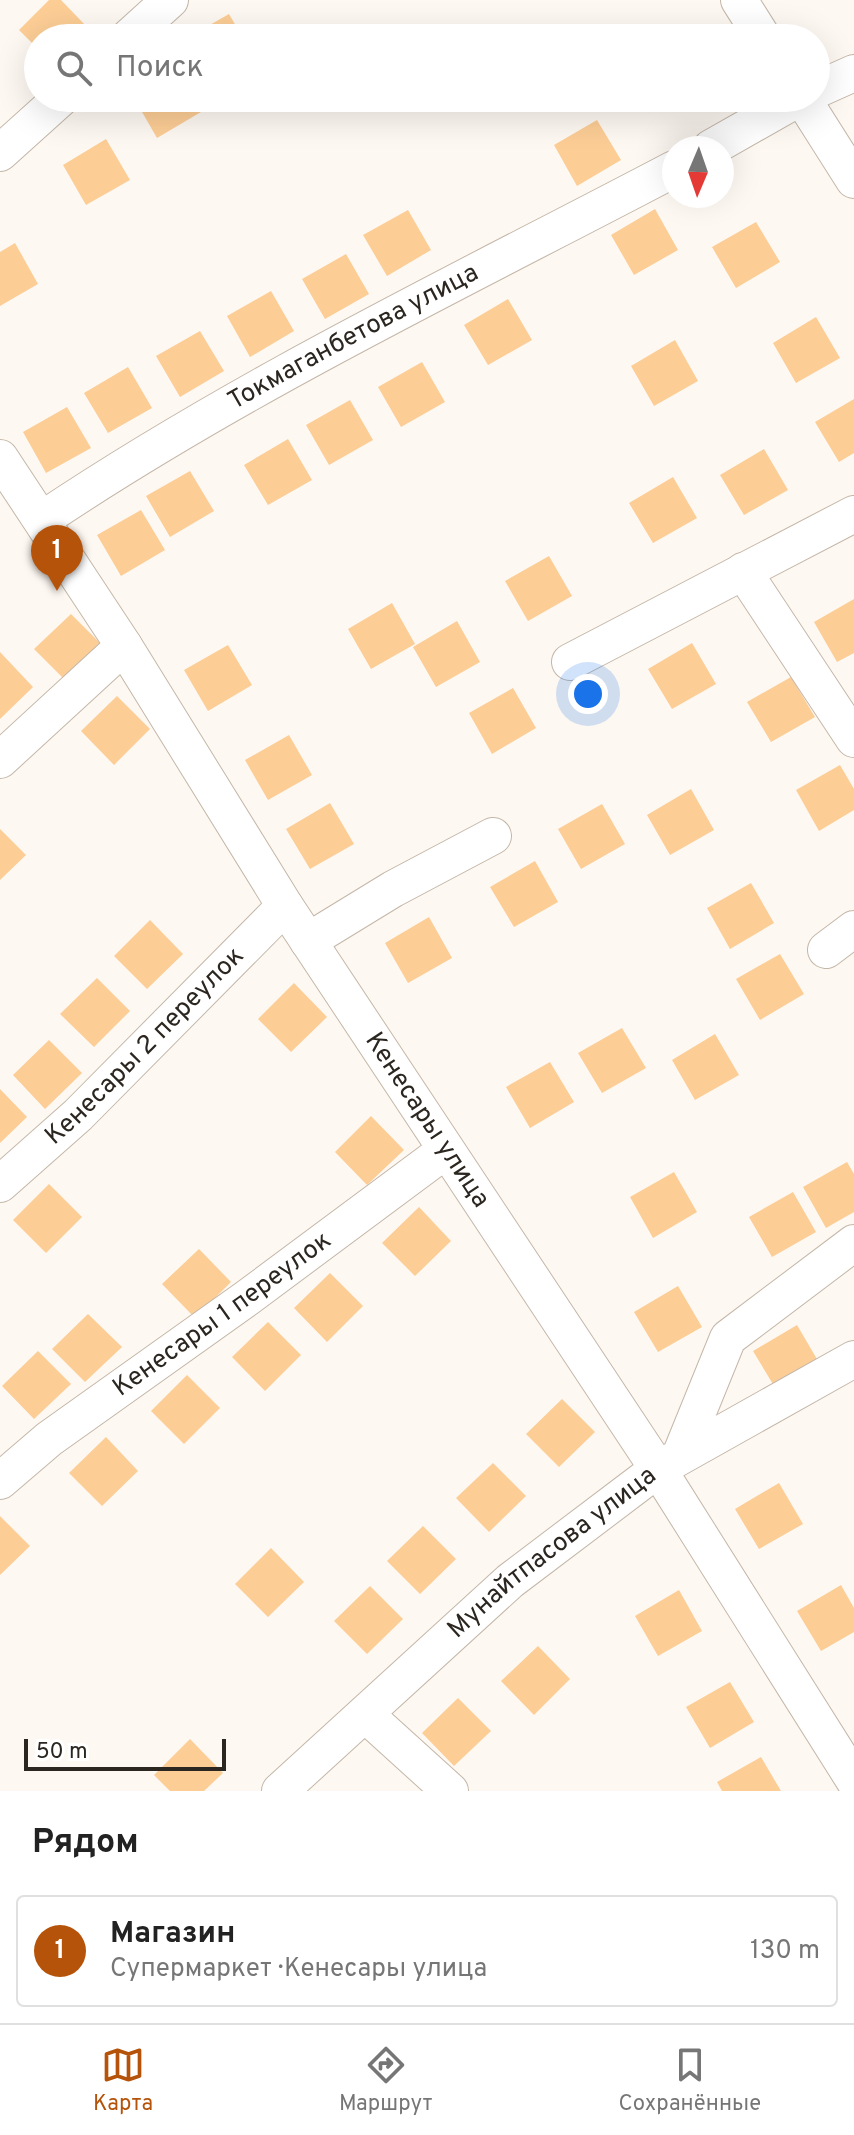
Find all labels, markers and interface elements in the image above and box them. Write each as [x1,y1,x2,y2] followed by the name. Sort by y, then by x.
[24,24,830,112] search box
[52,46,96,90] icon: search
[116,50,204,87] text: Поиск
[662,136,734,208] north arrow
[222,256,484,418] street label: Токмаганбетова улица
[31,525,83,591] pin: 1
[568,674,608,714] your location
[39,940,251,1153] street label: Кенесары 2 переулок
[357,1026,497,1214] street label: Кенесары улица
[107,1224,338,1405] street label: Кенесары 1 переулок
[441,1460,663,1646] street label: Мунайтпасова улица
[24,1735,226,1771] scale bar
[36,1739,88,1766] text: 50 m
[32,1822,139,1865] text: Рядом
[110,1916,235,1953] text: Магазин
[55,1935,65,1968] text: 1
[750,1935,820,1968] text: 130 m
[110,1953,487,1986] text: Супермаркет · Кенесары улица
[93,2043,153,2118] tab: Карта
[339,2043,433,2118] tab: Маршрут
[618,2043,761,2118] tab: Сохранённые

